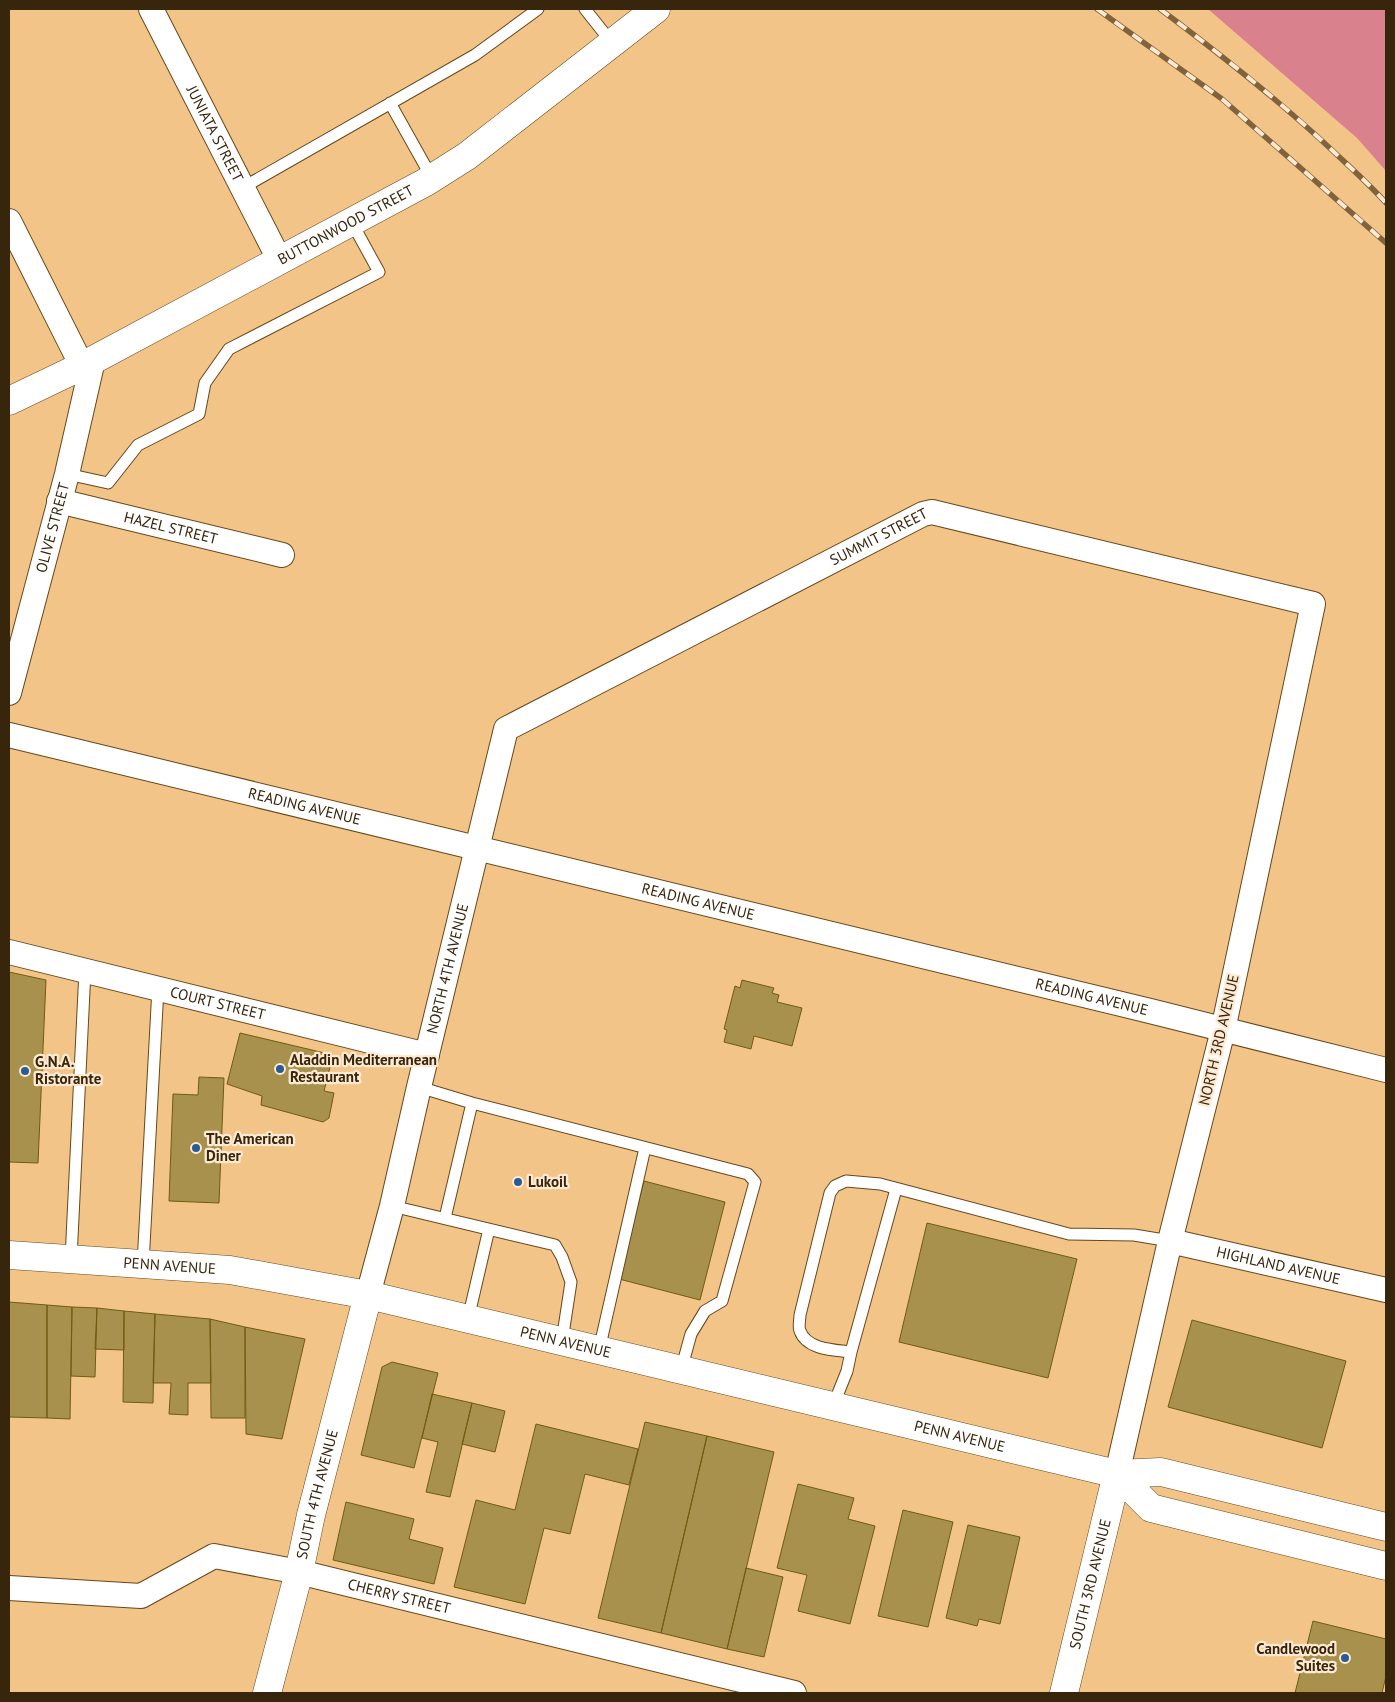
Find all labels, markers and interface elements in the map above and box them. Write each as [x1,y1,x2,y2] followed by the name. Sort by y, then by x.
[182,81,248,185] street label: JUNIATA STREET
[274,180,417,269] street label: BUTTONWOOD STREET
[31,480,74,575] street label: OLIVE STREET
[826,503,931,569] street label: SUMMIT STREET
[122,507,220,548] street label: HAZEL STREET
[246,783,363,829] street label: READING AVENUE
[640,878,757,924] street label: READING AVENUE
[422,901,472,1036] street label: NORTH 4TH AVENUE
[1194,973,1243,1107] street label: NORTH 3RD AVENUE
[1034,974,1150,1019] street label: READING AVENUE
[168,982,268,1024] street label: COURT STREET
[290,1050,437,1086] place label: Aladdin Mediterranean Restaurant
[35,1052,102,1088] place label: G.N.A. Ristorante
[274,1063,286,1075] marker: Aladdin Mediterranean Restaurant
[19,1065,31,1077] marker: G.N.A. Ristorante
[206,1129,294,1165] place label: The American Diner
[190,1142,202,1154] marker: The American Diner
[528,1172,568,1191] place label: Lukoil
[512,1176,524,1188] marker: Lukoil
[1215,1242,1342,1288] street label: HIGHLAND AVENUE
[123,1253,217,1278] street label: PENN AVENUE
[518,1322,613,1362] street label: PENN AVENUE
[912,1416,1007,1456] street label: PENN AVENUE
[292,1427,342,1561] street label: SOUTH 4TH AVENUE
[1065,1517,1115,1651] street label: SOUTH 3RD AVENUE
[346,1574,453,1618] street label: CHERRY STREET
[1256,1639,1335,1675] place label: Candlewood Suites
[1339,1652,1351,1664] marker: Candlewood Suites

